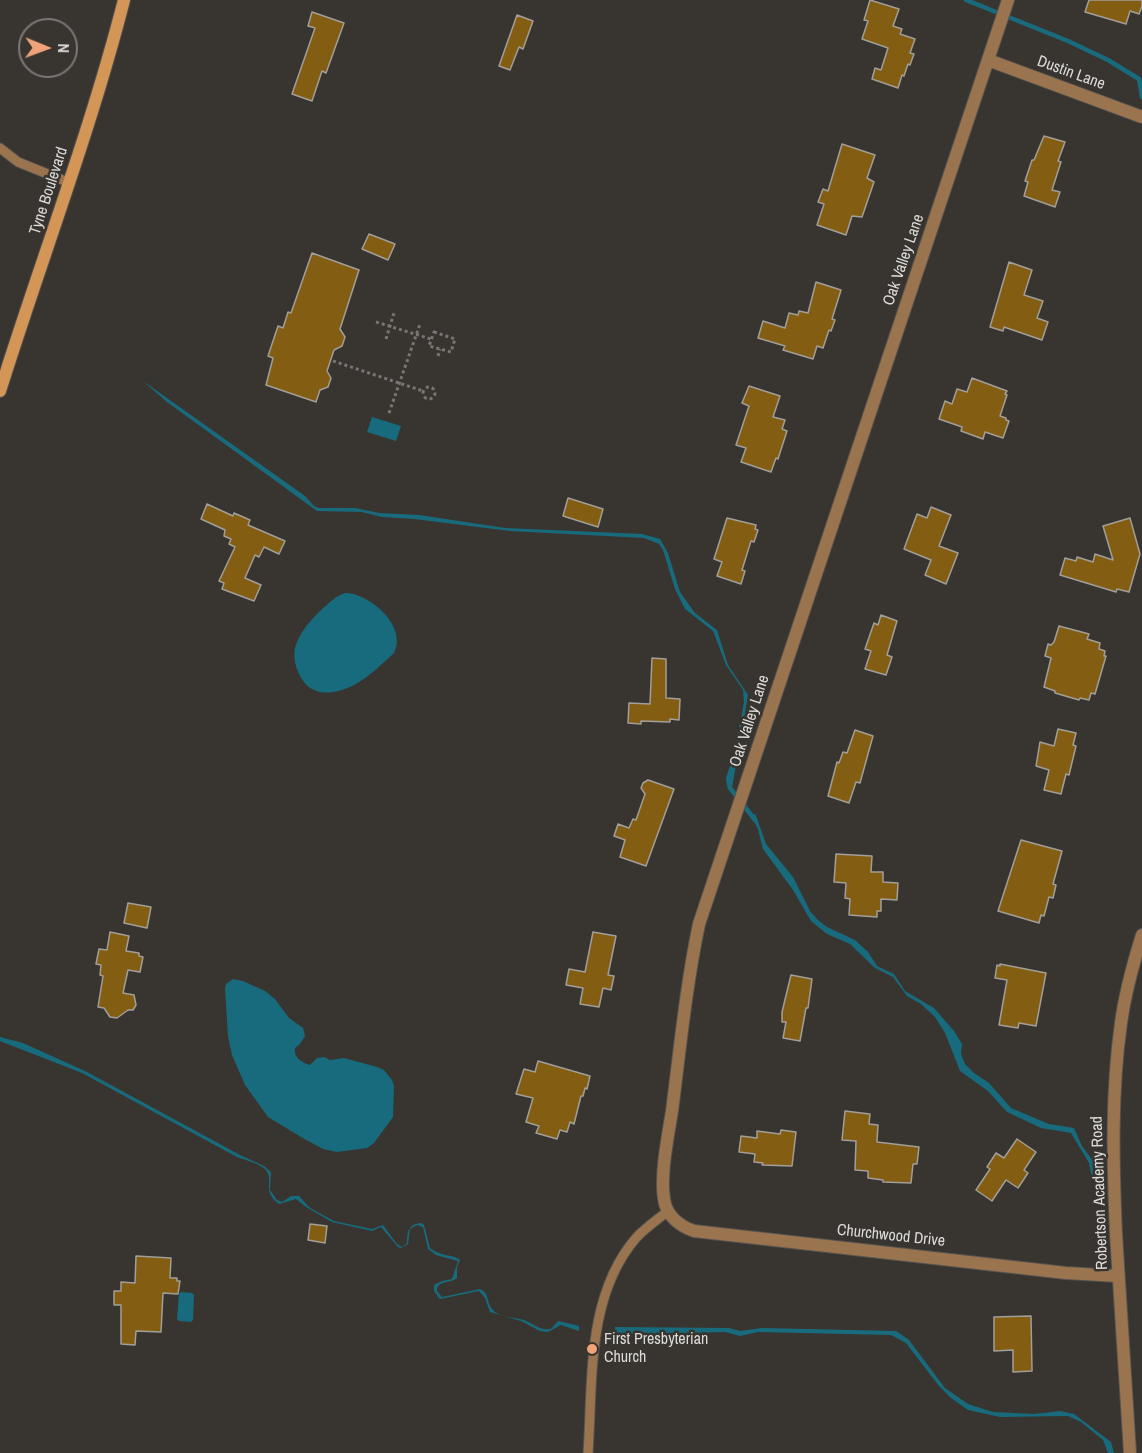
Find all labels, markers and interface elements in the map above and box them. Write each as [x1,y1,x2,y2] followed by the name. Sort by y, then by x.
[18,18,78,78] north arrow
[53,43,75,53] text: N
[1034,52,1108,94] street label: Dustin Lane
[26,145,72,237] street label: Tyne Boulevard
[879,212,929,308] street label: Oak Valley Lane
[726,673,774,769] street label: Oak Valley Lane
[1088,1116,1112,1270] street label: Robertson Academy Road
[836,1221,946,1251] street label: Churchwood Drive
[604,1330,708,1368] place label: First Presbyterian Church
[585,1342,599,1356] marker: First Presbyterian Church

